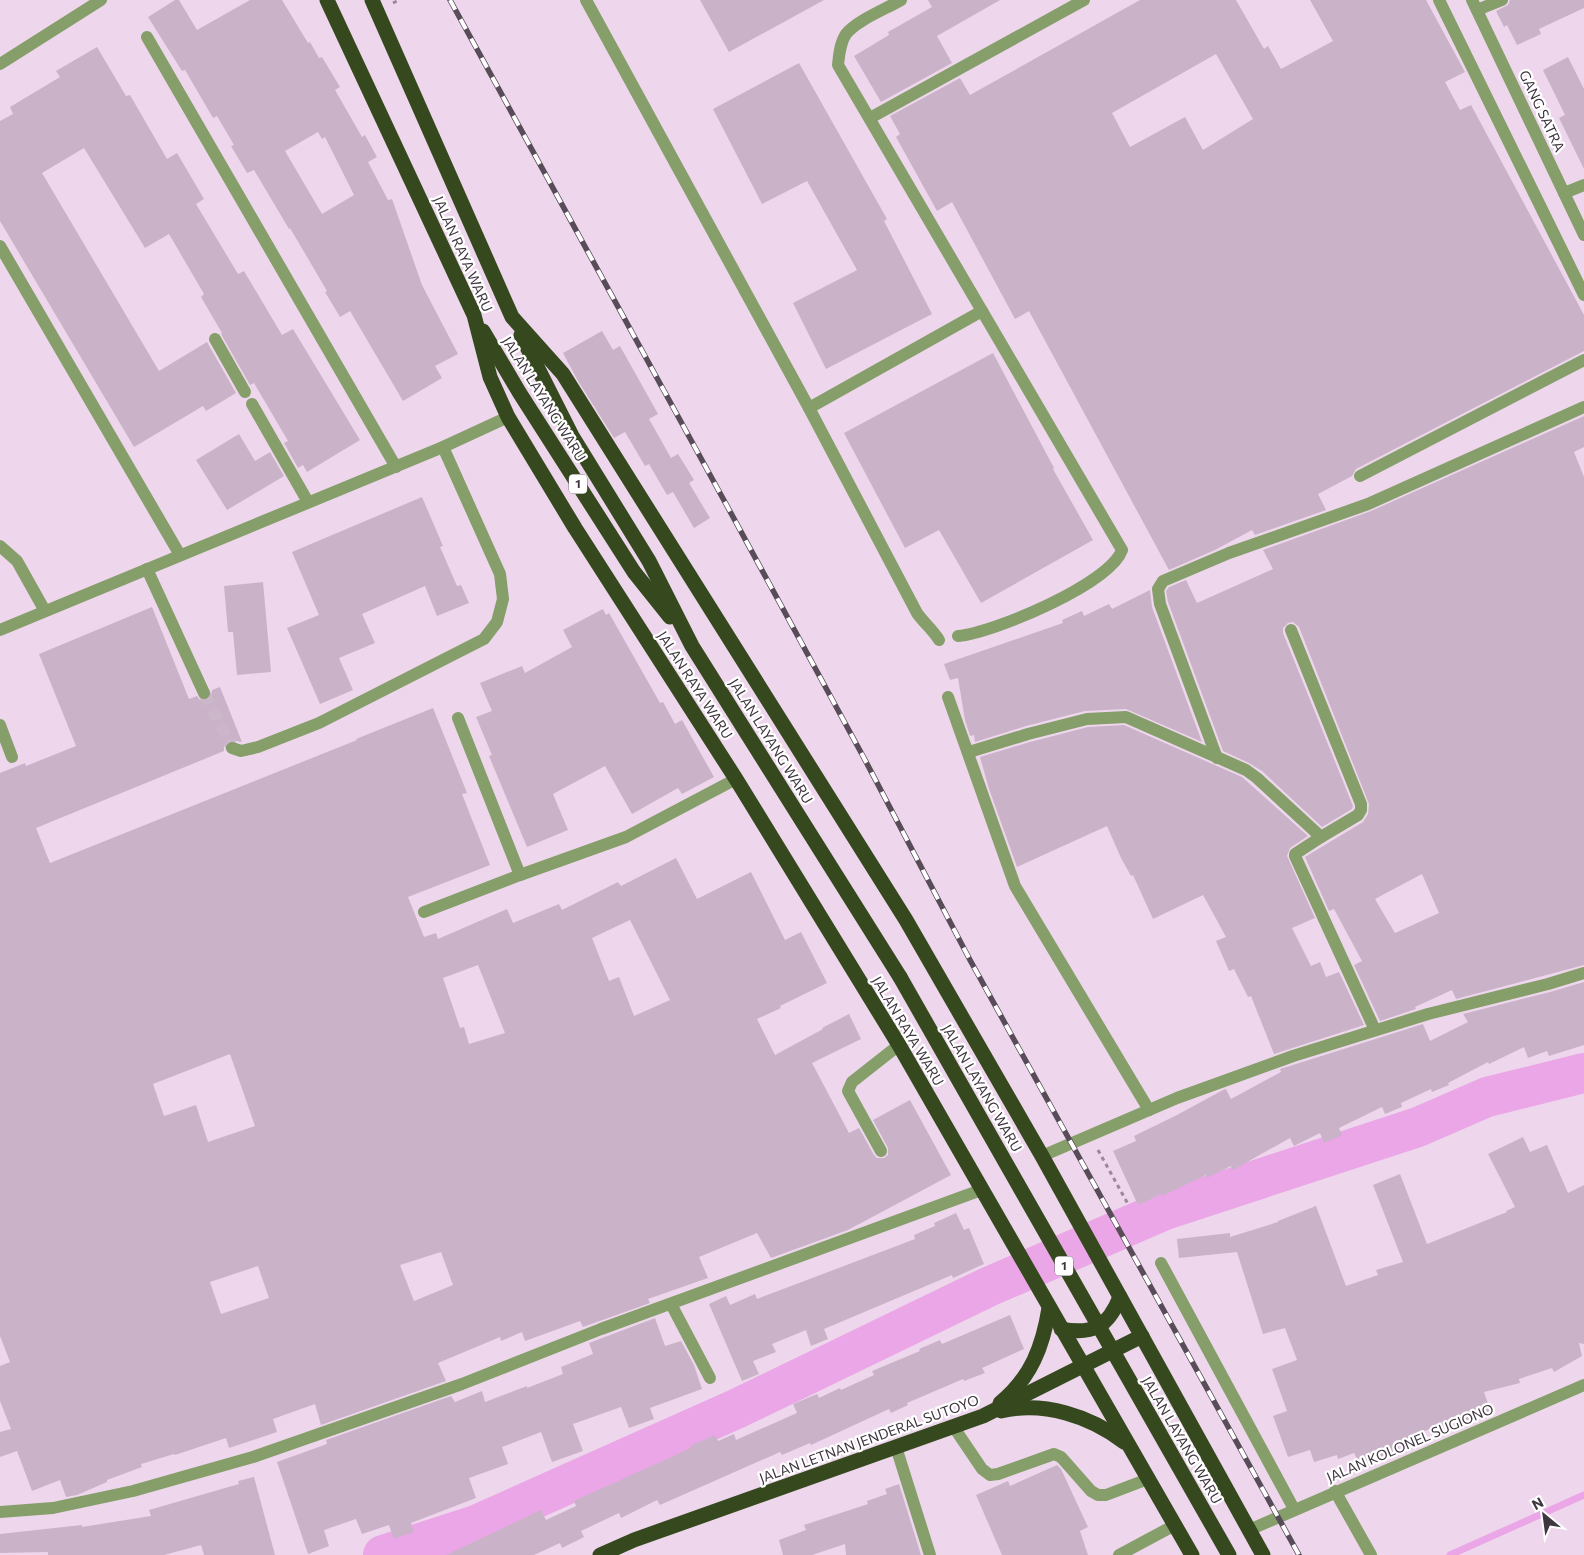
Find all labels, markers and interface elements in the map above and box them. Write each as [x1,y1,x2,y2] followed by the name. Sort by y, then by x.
[1516,67,1569,155] street label: GANG SATRA
[430,193,497,314] street label: JALAN RAYA WARU
[499,333,590,464] street label: JALAN LAYANG WARU
[569,474,587,494] road number: 1
[654,628,737,742] street label: JALAN RAYA WARU
[726,675,817,806] street label: JALAN LAYANG WARU
[869,973,948,1089] street label: JALAN RAYA WARU
[939,1021,1026,1155] street label: JALAN LAYANG WARU
[1055,1256,1073,1276] road number: 1
[1139,1373,1226,1507] street label: JALAN LAYANG WARU
[757,1391,981,1486] street label: JALAN LETNAN JENDERAL SUTOYO
[1324,1400,1496,1485] street label: JALAN KOLONEL SUGIONO
[1519,1490,1569,1540] north arrow
[1529,1493,1546,1513] text: N

